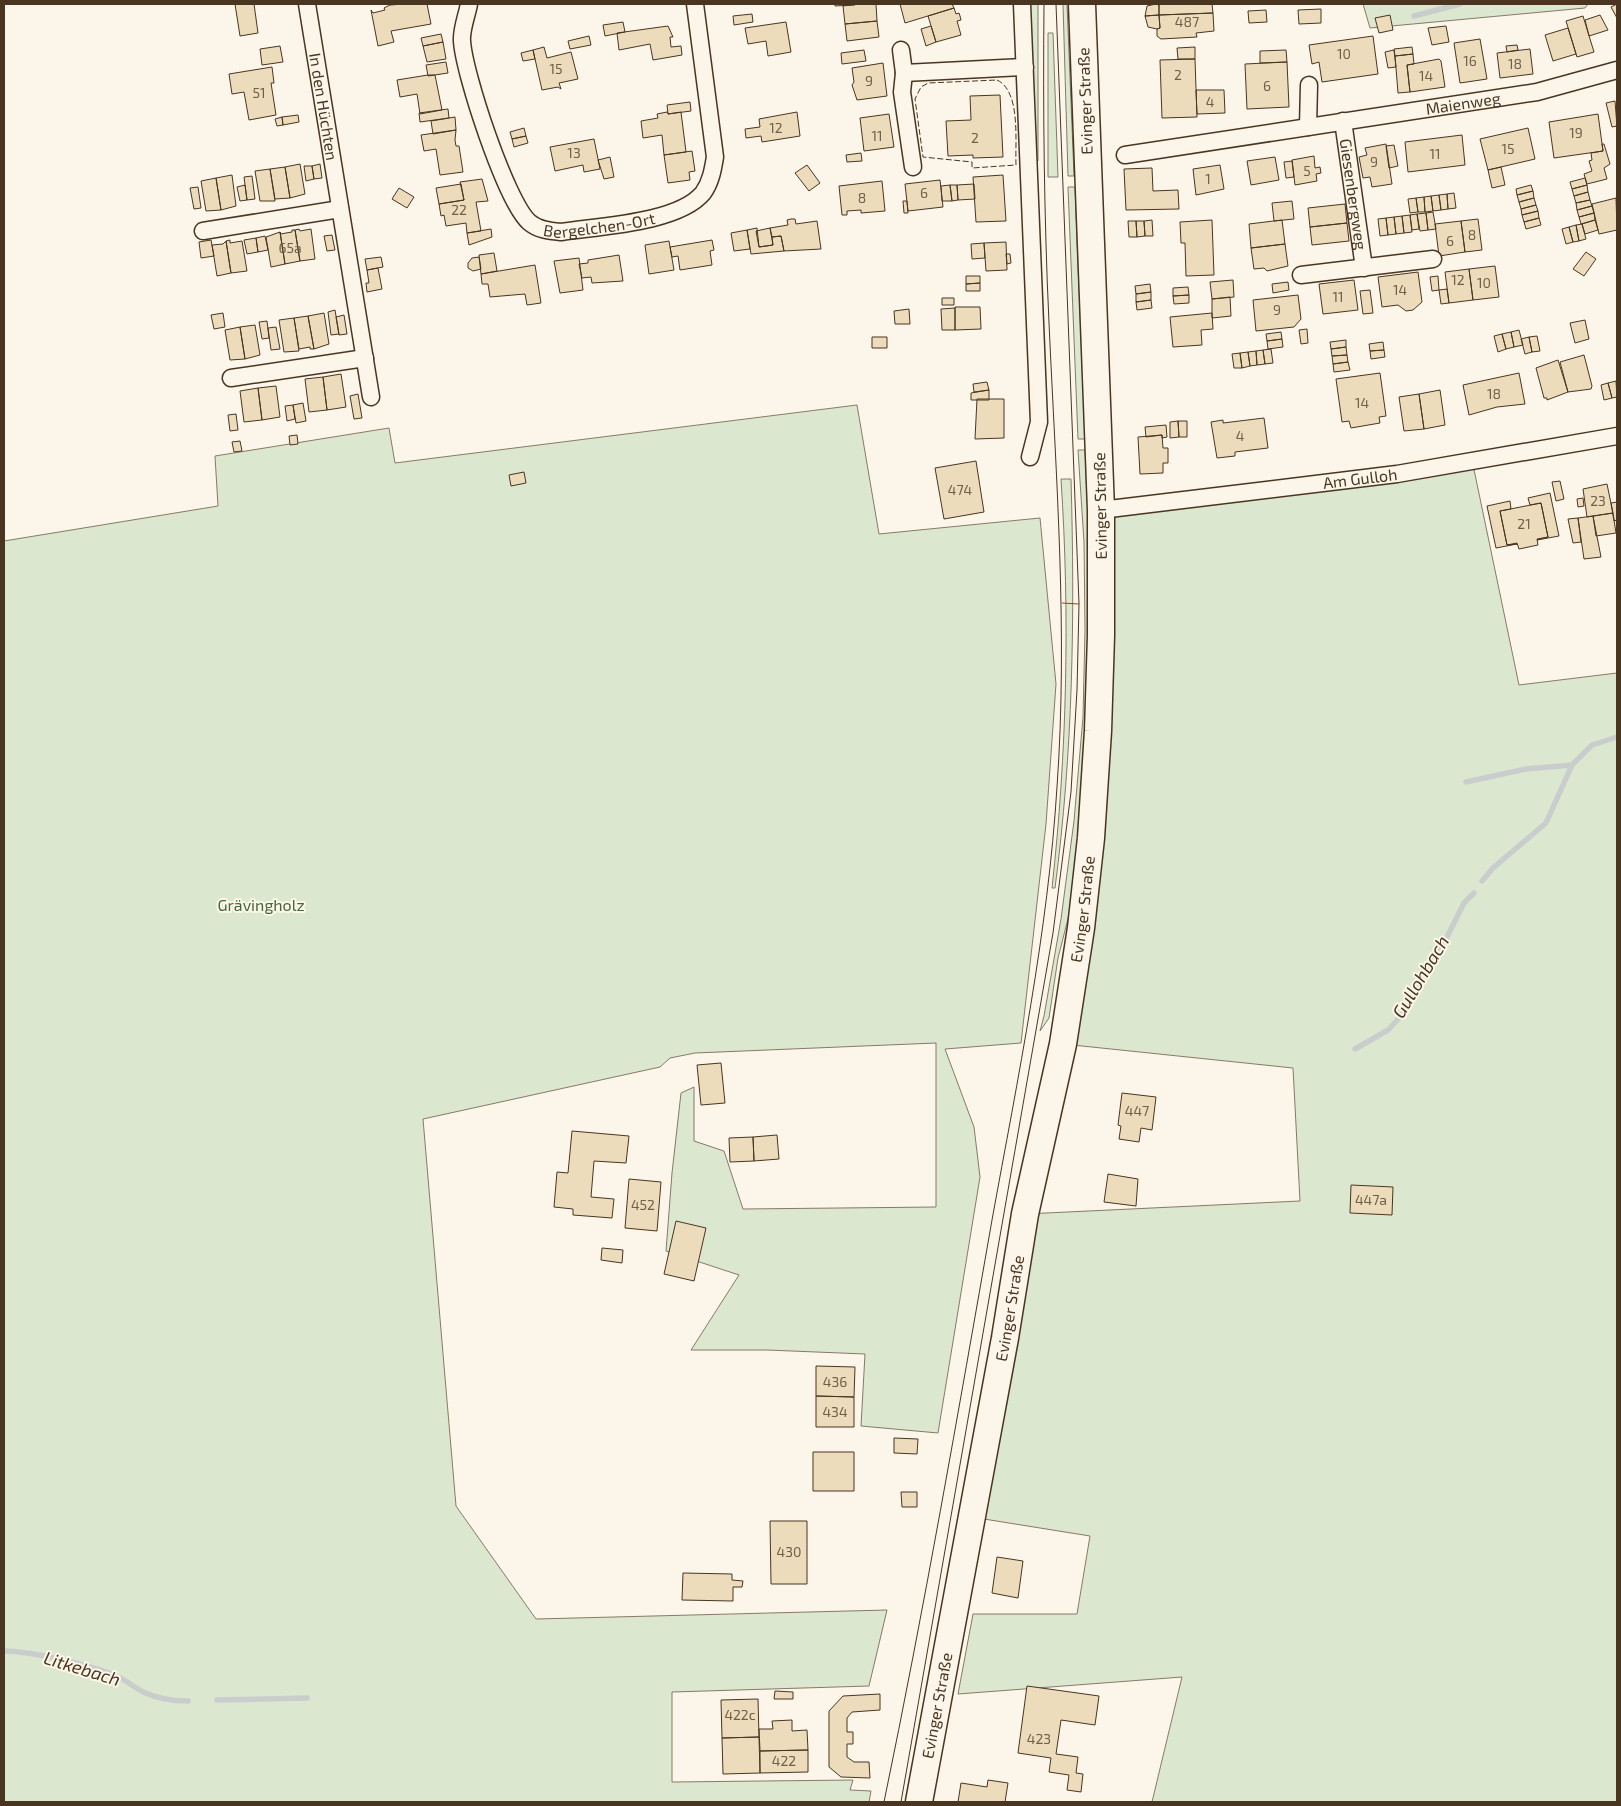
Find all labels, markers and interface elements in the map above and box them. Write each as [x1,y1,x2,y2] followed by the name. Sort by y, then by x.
[1175,13,1199,30] house number: 487
[1337,45,1351,62] house number: 10
[1073,47,1096,155] street label: Evinger Straße
[306,51,342,162] street label: In den Hüchten
[1463,52,1477,69] house number: 16
[1508,55,1522,72] house number: 18
[549,60,563,77] house number: 15
[1174,66,1182,83] house number: 2
[1419,67,1433,84] house number: 14
[865,72,873,89] house number: 9
[1263,77,1271,94] house number: 6
[252,84,266,101] house number: 51
[1424,88,1502,118] street label: Maienweg
[1206,93,1214,110] house number: 4
[769,119,783,136] house number: 12
[1569,124,1583,141] house number: 19
[871,127,883,144] house number: 11
[971,129,979,146] house number: 2
[1337,137,1371,251] street label: Giesenbergweg
[1501,140,1515,157] house number: 15
[567,144,581,161] house number: 13
[1429,145,1441,162] house number: 11
[1370,153,1378,170] house number: 9
[1303,162,1311,179] house number: 5
[1205,170,1211,187] house number: 1
[920,184,928,201] house number: 6
[858,189,866,206] house number: 8
[451,201,467,218] house number: 22
[542,208,657,241] street label: Bergelchen-Ort
[1468,226,1476,243] house number: 8
[1446,232,1454,249] house number: 6
[278,239,302,256] house number: 65a
[1451,271,1465,288] house number: 12
[1477,274,1491,291] house number: 10
[1393,281,1407,298] house number: 14
[1332,288,1344,305] house number: 11
[1273,301,1281,318] house number: 9
[1487,385,1501,402] house number: 18
[1355,394,1369,411] house number: 14
[1236,427,1244,444] house number: 4
[1089,452,1110,560] street label: Evinger Straße
[1322,464,1398,492] street label: Am Gulloh
[948,481,972,498] house number: 474
[1590,492,1606,509] house number: 23
[1517,515,1531,532] house number: 21
[1066,855,1098,964] street label: Evinger Straße
[217,895,305,914] park label: Grävingholz
[1387,931,1453,1022] water label: Gullohbach
[1125,1102,1149,1119] house number: 447
[1355,1191,1387,1208] house number: 447a
[631,1196,655,1213] house number: 452
[991,1254,1027,1363] street label: Evinger Straße
[823,1373,847,1390] house number: 436
[822,1403,848,1420] house number: 434
[777,1543,801,1560] house number: 430
[41,1646,123,1690] water label: Litkebach
[917,1651,956,1760] street label: Evinger Straße
[724,1706,756,1723] house number: 422c
[1027,1730,1051,1747] house number: 423
[772,1752,796,1769] house number: 422

